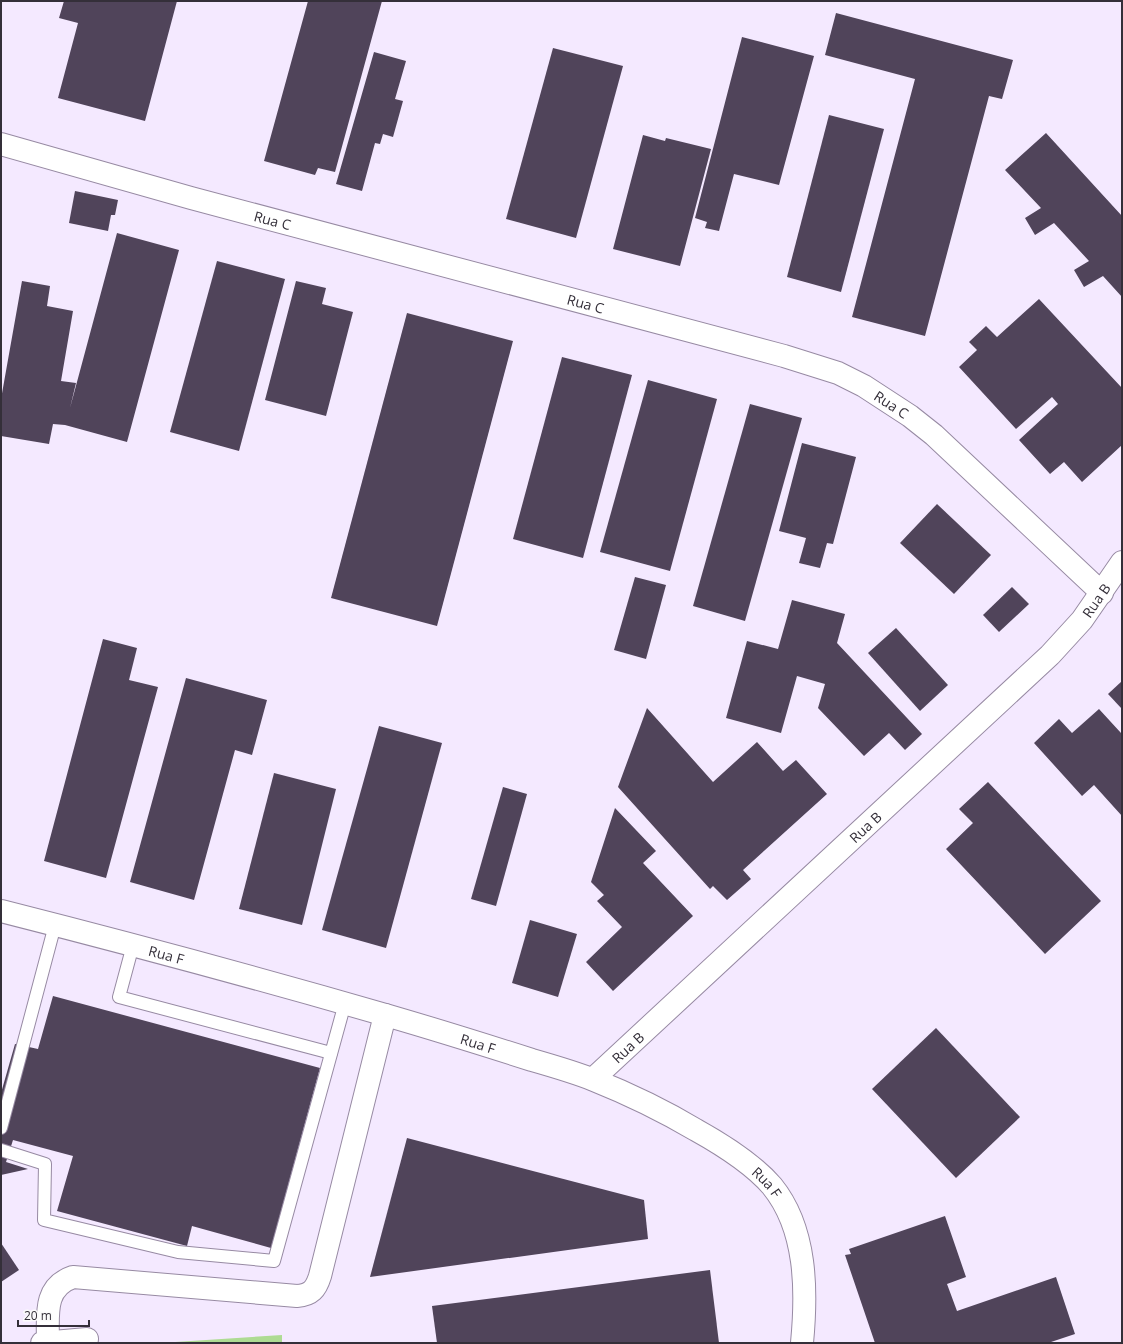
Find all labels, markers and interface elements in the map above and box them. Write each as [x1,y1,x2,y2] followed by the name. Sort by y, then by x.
[252,206,293,234] street label: Rua C
[565,289,606,317] street label: Rua C
[871,386,913,422] street label: Rua C
[1077,579,1114,621] street label: Rua B
[845,807,885,846] street label: Rua B
[147,940,186,968] street label: Rua F
[607,1027,648,1067] street label: Rua B
[458,1029,498,1057] street label: Rua F
[748,1162,787,1201] street label: Rua F
[18,1302,89,1328] scale bar
[24,1307,52,1324] text: 20 m

